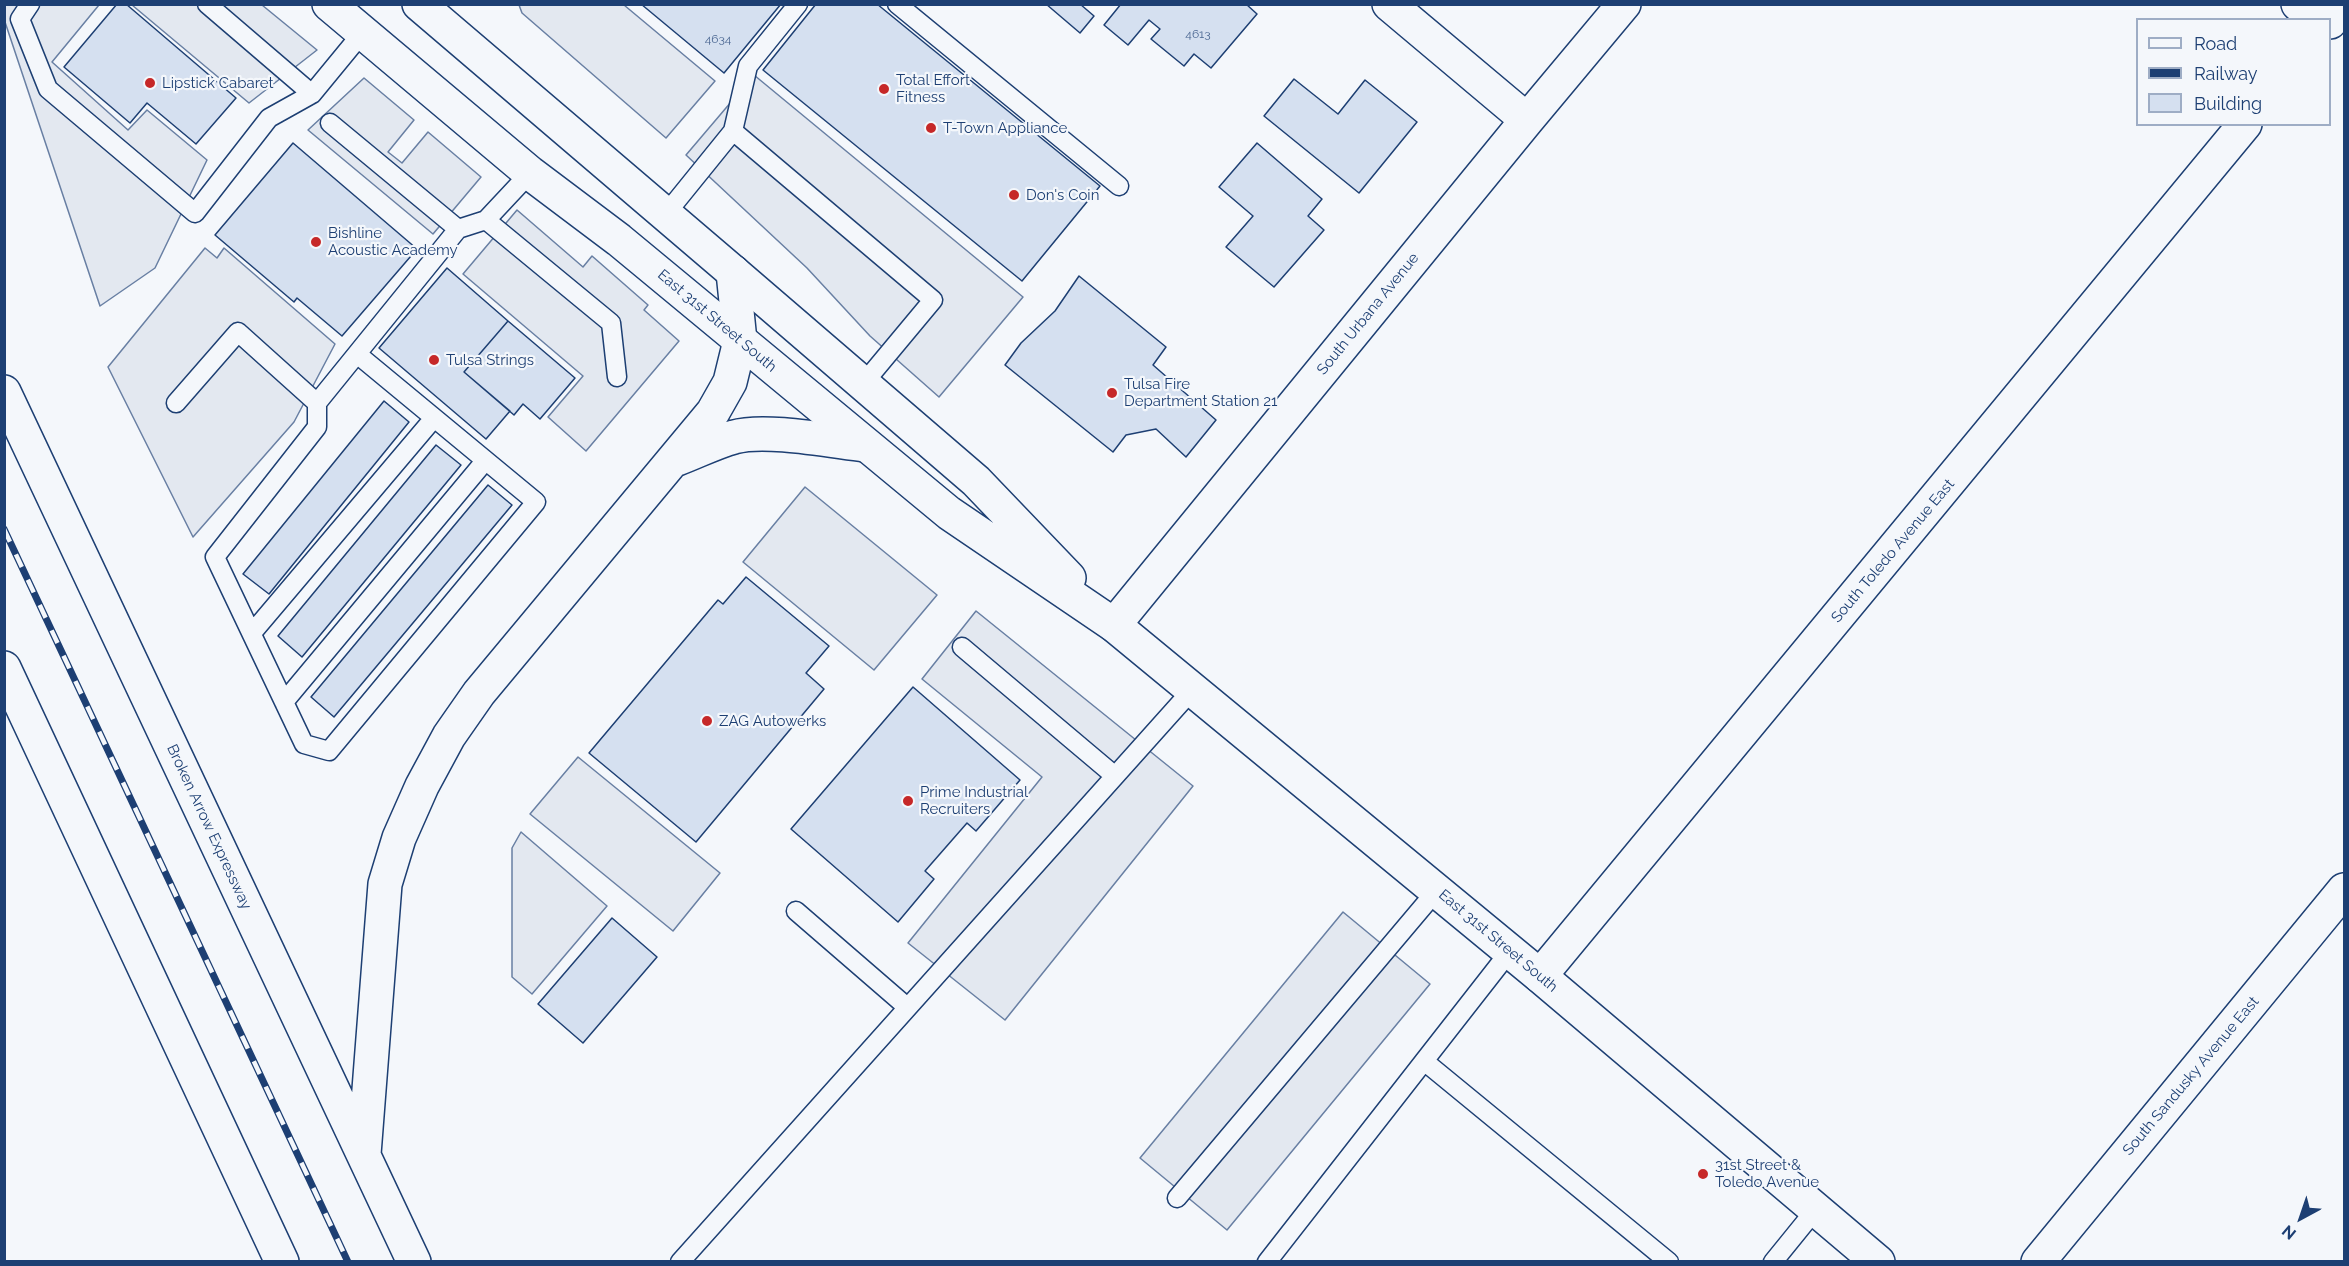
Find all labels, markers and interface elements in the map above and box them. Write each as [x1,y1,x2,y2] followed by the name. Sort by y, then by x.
[2136,18,2331,126] legend
[1185,27,1211,41] house number: 4613
[705,32,731,46] house number: 4634
[2194,33,2237,54] text: Road
[2194,63,2258,84] text: Railway
[896,71,970,106] place label: Total Effort Fitness
[162,74,273,92] place label: Lipstick Cabaret
[143,76,157,90] marker: Lipstick Cabaret
[877,82,891,96] marker: Total Effort Fitness
[2194,93,2262,114] text: Building
[943,119,1067,137] place label: T-Town Appliance
[924,121,938,135] marker: T-Town Appliance
[1026,186,1099,204] place label: Don's Coin
[1007,188,1021,202] marker: Don's Coin
[328,224,458,259] place label: Bishline Acoustic Academy
[309,235,323,249] marker: Bishline Acoustic Academy
[1313,249,1423,379] street label: South Urbana Avenue
[654,266,780,376] street label: East 31st Street South
[446,351,534,369] place label: Tulsa Strings
[427,353,441,367] marker: Tulsa Strings
[1124,375,1277,410] place label: Tulsa Fire Department Station 21
[1105,386,1119,400] marker: Tulsa Fire Department Station 21
[1828,476,1958,626] street label: South Toledo Avenue East
[719,712,826,730] place label: ZAG Autowerks
[700,714,714,728] marker: ZAG Autowerks
[163,742,255,912] street label: Broken Arrow Expressway
[920,783,1028,818] place label: Prime Industrial Recruiters
[901,794,915,808] marker: Prime Industrial Recruiters
[1435,886,1561,996] street label: East 31st Street South
[2119,993,2263,1159] street label: South Sandusky Avenue East
[1715,1156,1819,1191] place label: 31st Street & Toledo Avenue
[1696,1167,1710,1181] marker: 31st Street & Toledo Avenue
[2271,1188,2331,1248] north arrow
[2278,1221,2300,1243] text: N

